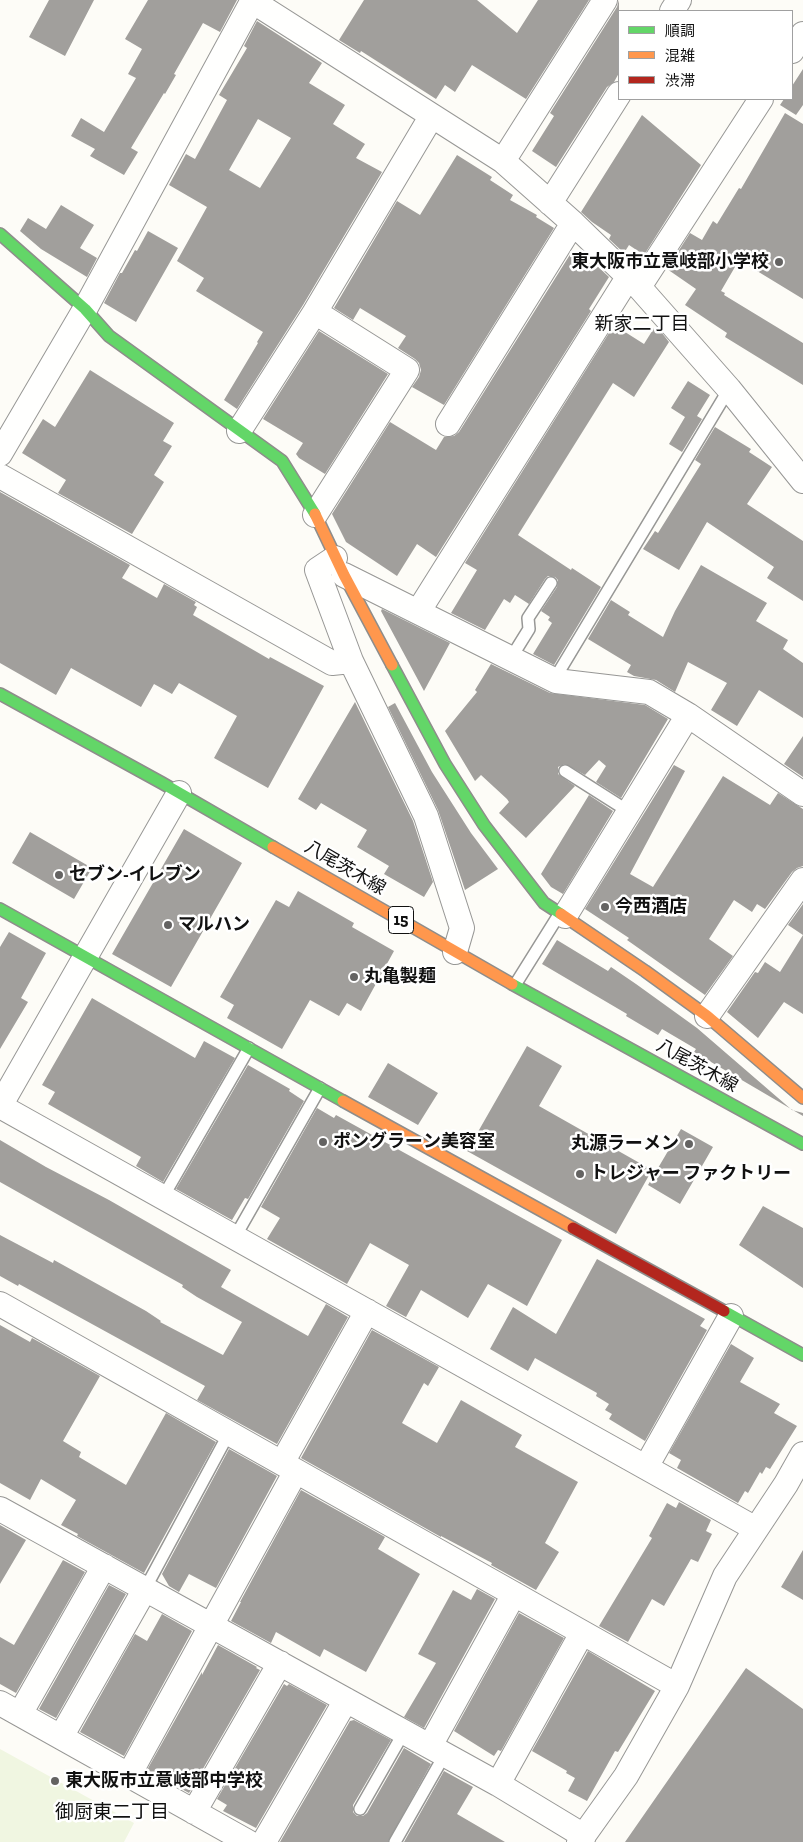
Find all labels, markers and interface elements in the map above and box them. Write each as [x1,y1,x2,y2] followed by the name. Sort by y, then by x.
[618,10,793,100] legend
[665,22,695,40] text: 順調
[665,47,695,65] text: 混雑
[665,72,695,90] text: 渋滞
[571,251,769,273] place label: 東大阪市立意岐部小学校
[773,256,785,268] marker: 東大阪市立意岐部小学校
[595,314,689,336] district label: 新家二丁目
[301,836,389,900] street label: 八尾茨木線
[69,864,201,886] place label: セブン-イレブン
[53,869,65,881] marker: セブン-イレブン
[615,896,687,918] place label: 今西酒店
[599,901,611,913] marker: 今西酒店
[388,906,414,934] road number: 15
[178,914,250,936] place label: マルハン
[162,919,174,931] marker: マルハン
[364,966,436,988] place label: 丸亀製麺
[348,971,360,983] marker: 丸亀製麺
[652,1035,742,1097] street label: 八尾茨木線
[333,1131,495,1153] place label: ポングラーン美容室
[571,1133,679,1155] place label: 丸源ラーメン
[317,1136,329,1148] marker: ポングラーン美容室
[683,1138,695,1150] marker: 丸源ラーメン
[590,1163,791,1185] place label: トレジャー ファクトリー
[574,1168,586,1180] marker: トレジャー ファクトリー
[65,1770,263,1792] place label: 東大阪市立意岐部中学校
[49,1775,61,1787] marker: 東大阪市立意岐部中学校
[55,1802,169,1824] district label: 御厨東二丁目

